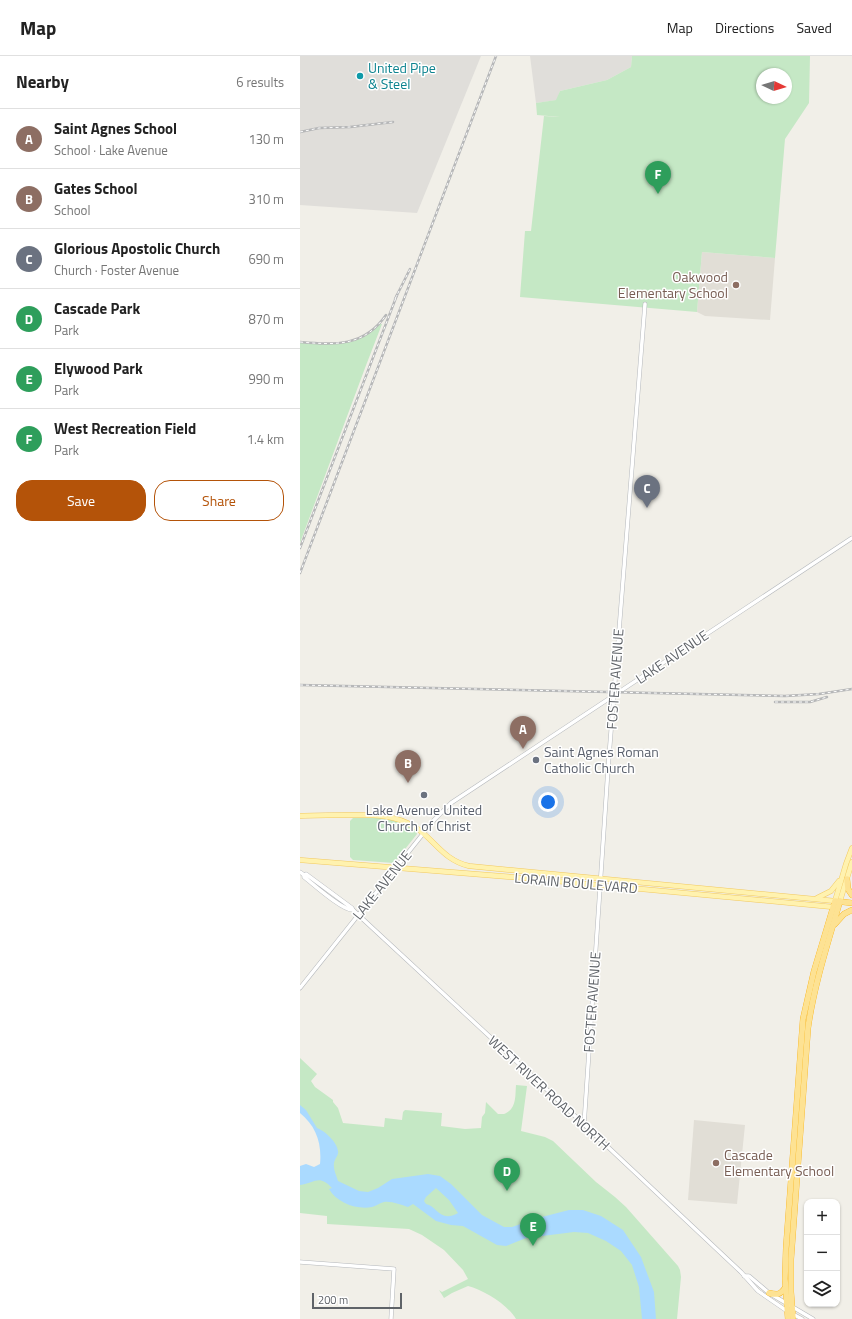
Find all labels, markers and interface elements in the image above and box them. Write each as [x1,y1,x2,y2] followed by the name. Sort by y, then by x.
[20,13,56,42] text: Map
[667,17,693,38] text: Map
[715,17,774,38] text: Directions
[796,17,832,38] text: Saved
[368,57,436,94] place label: United Pipe & Steel
[756,68,792,104] north arrow
[16,69,69,95] text: Nearby
[355,71,365,81] marker: United Pipe & Steel
[236,72,284,92] text: 6 results
[54,117,177,140] text: Saint Agnes School
[25,129,33,149] text: A
[248,129,284,149] text: 130 m
[54,140,168,160] text: School · Lake Avenue
[645,161,671,194] pin: F
[54,177,137,200] text: Gates School
[25,189,33,209] text: B
[248,189,284,209] text: 310 m
[54,200,90,220] text: School
[54,237,220,260] text: Glorious Apostolic Church
[25,249,33,269] text: C
[248,249,284,269] text: 690 m
[54,260,179,280] text: Church · Foster Avenue
[618,266,728,303] place label: Oakwood Elementary School
[731,280,741,290] marker: Oakwood Elementary School
[54,297,140,320] text: Cascade Park
[25,309,33,329] text: D
[248,309,284,329] text: 870 m
[54,320,79,340] text: Park
[54,357,143,380] text: Elywood Park
[25,369,33,389] text: E
[248,369,284,389] text: 990 m
[54,380,79,400] text: Park
[54,417,196,440] text: West Recreation Field
[26,429,32,449] text: F
[247,429,284,449] text: 1.4 km
[54,440,79,460] text: Park
[634,475,660,508] pin: C
[16,480,146,521] button: Save
[154,480,284,521] button: Share
[631,624,713,689] street label: LAKE AVENUE
[601,628,629,730] street label: FOSTER AVENUE
[510,716,536,749] pin: A
[544,741,659,778] place label: Saint Agnes Roman Catholic Church
[395,750,421,783] pin: B
[531,755,541,765] marker: Saint Agnes Roman Catholic Church
[419,790,429,800] marker: Lake Avenue United Church of Christ
[538,792,558,812] your location
[366,799,482,836] place label: Lake Avenue United Church of Christ
[347,845,416,924] street label: LAKE AVENUE
[514,867,639,898] street label: LORAIN BOULEVARD
[578,951,606,1053] street label: FOSTER AVENUE
[484,1030,615,1155] street label: WEST RIVER ROAD NORTH
[724,1144,834,1181] place label: Cascade Elementary School
[494,1158,520,1191] pin: D
[711,1158,721,1168] marker: Cascade Elementary School
[804,1199,840,1307] map controls
[804,1199,840,1235] button: +
[520,1213,546,1246] pin: E
[804,1235,840,1271] button: −
[804,1271,840,1307] button: layers
[312,1291,402,1310] scale bar
[318,1292,348,1308] text: 200 m

